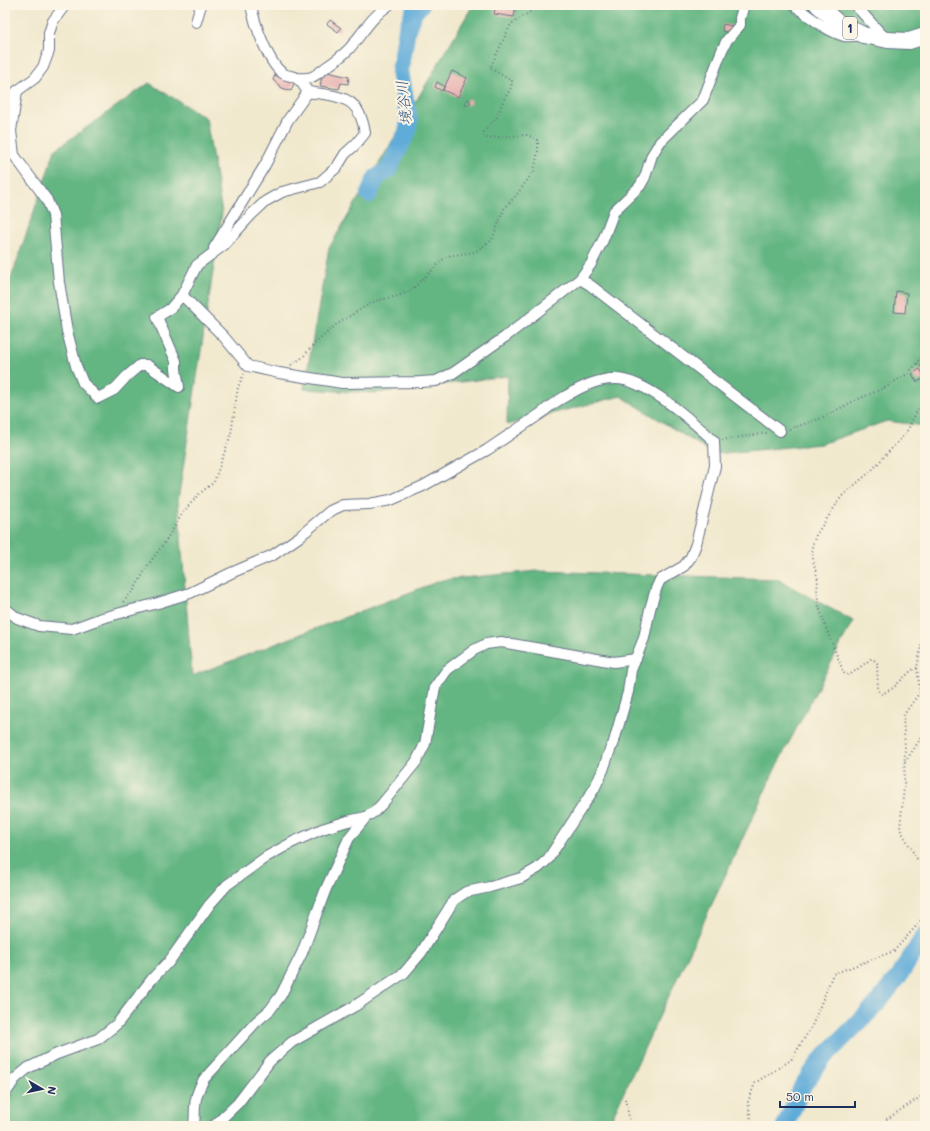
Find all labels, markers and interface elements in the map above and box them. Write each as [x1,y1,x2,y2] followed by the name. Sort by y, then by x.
[843,17,857,39] road number: 1
[391,80,415,127] water label: 境谷川
[22,1069,62,1109] north arrow
[780,1083,855,1109] scale bar
[44,1085,60,1096] text: N
[786,1088,814,1104] text: 50 m

